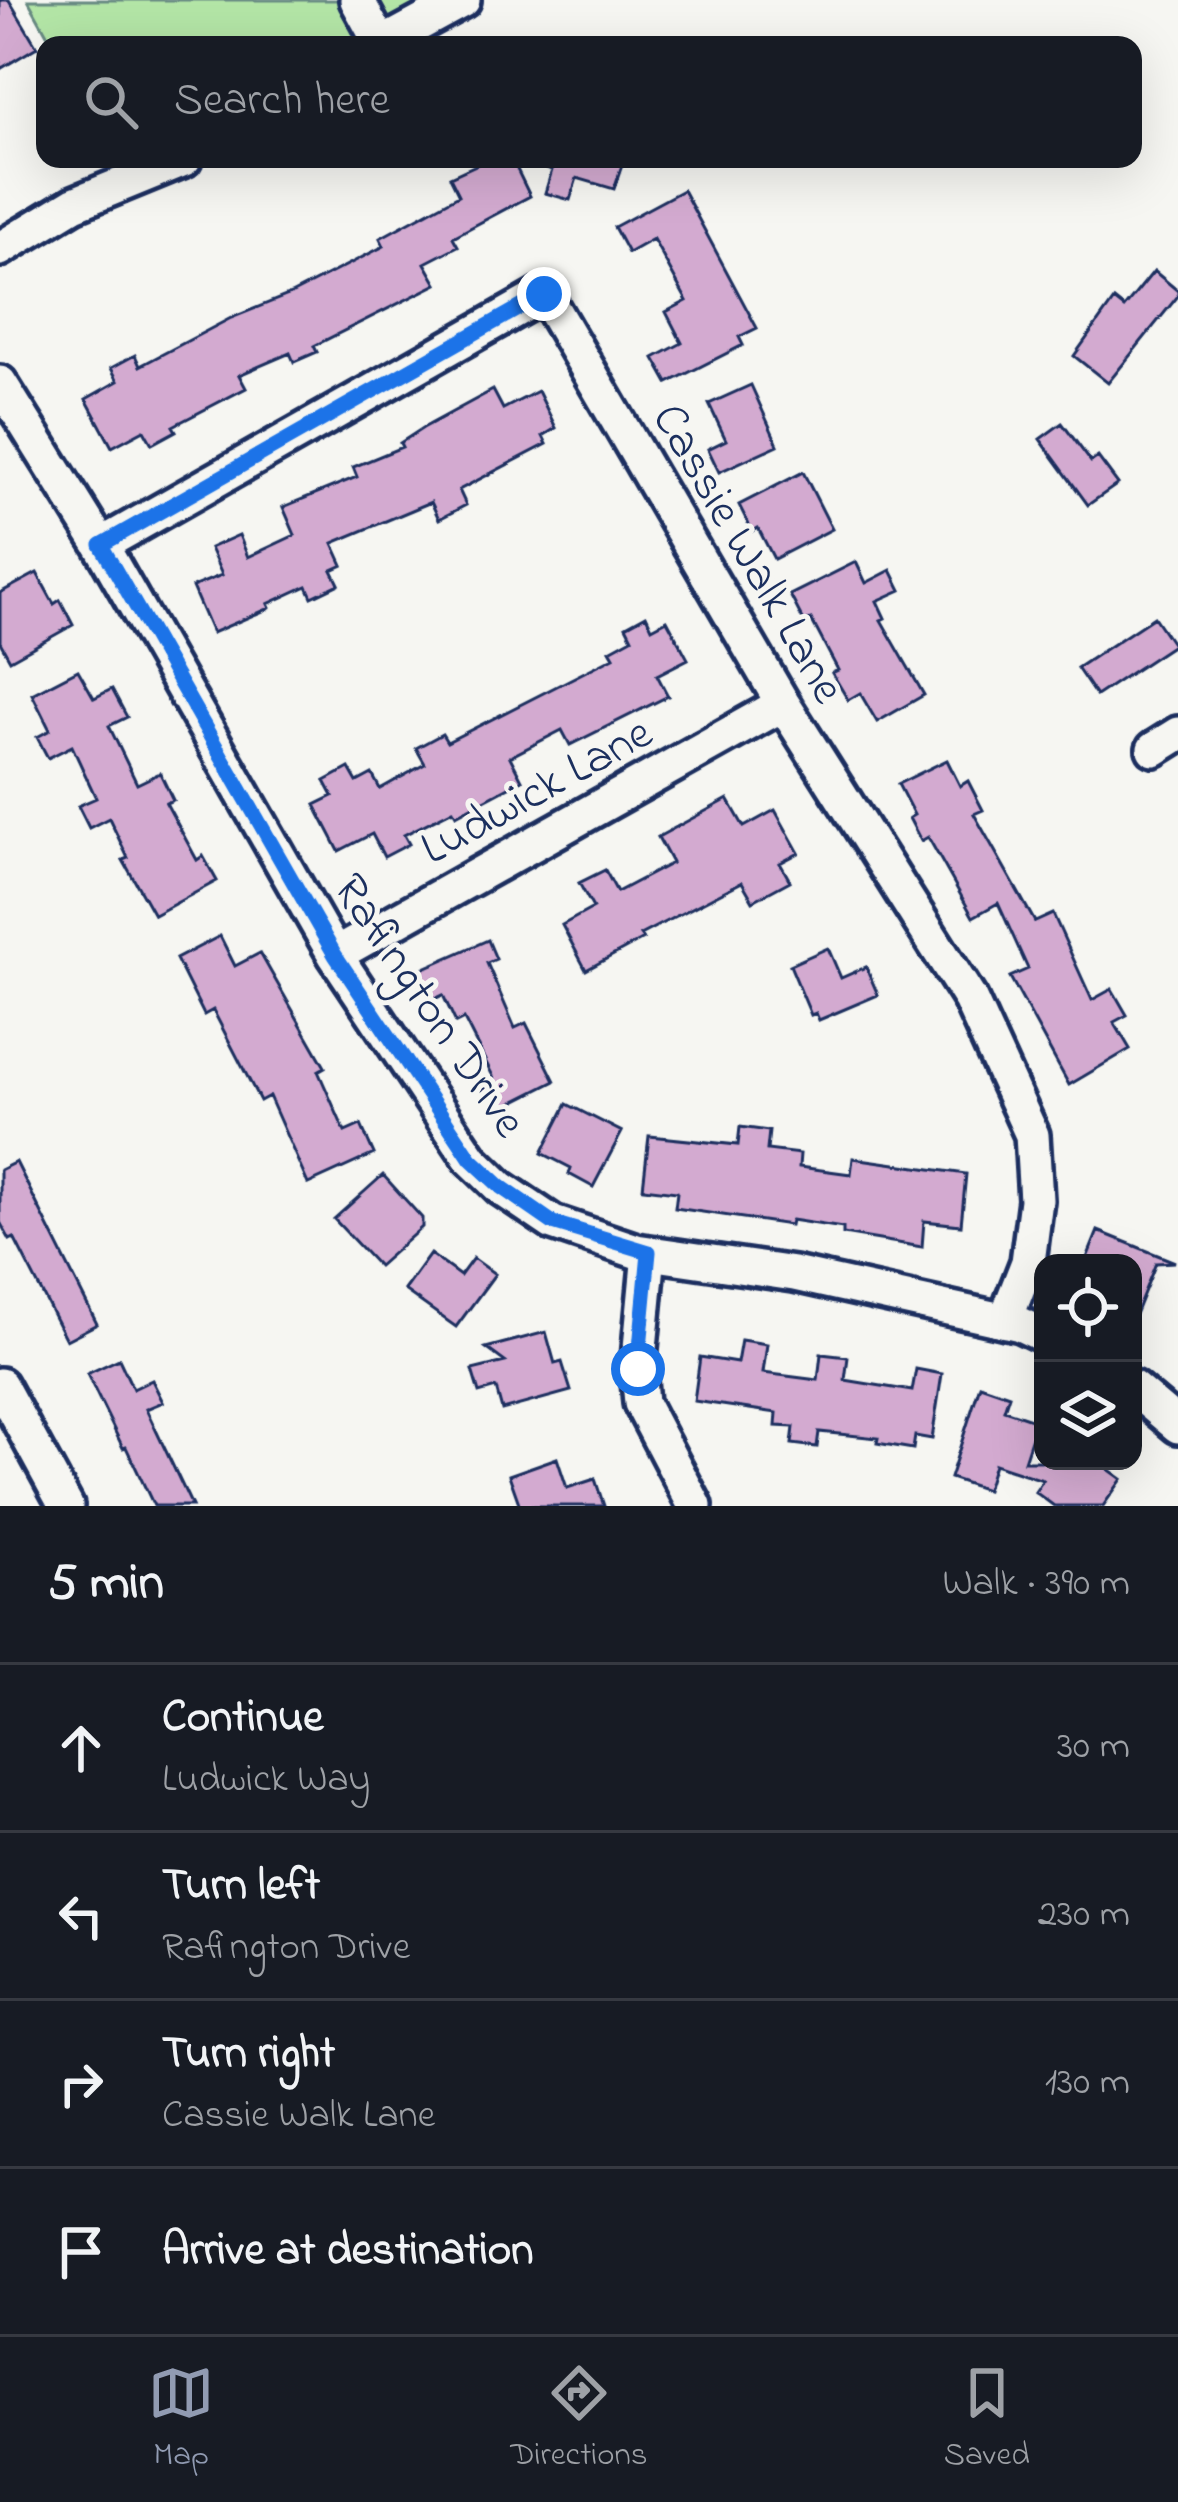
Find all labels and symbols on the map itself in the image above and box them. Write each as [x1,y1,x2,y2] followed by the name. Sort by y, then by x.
[517,267,571,321] route end
[632,391,861,718] street label: Cassie Walk Lane
[409,700,666,885] street label: Ludwick Lane
[313,861,543,1154] street label: Rafington Drive
[611,1342,665,1396] route start

